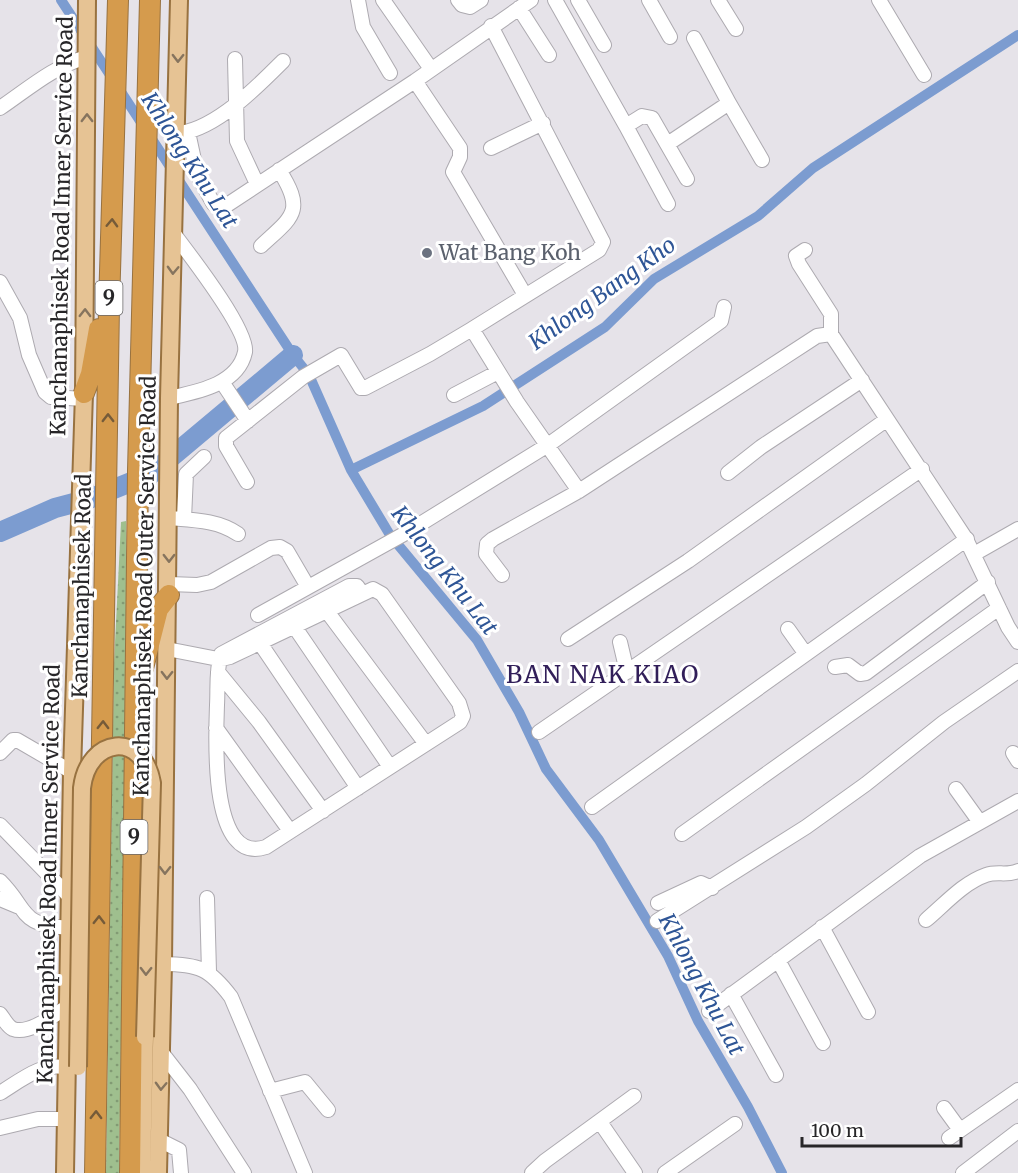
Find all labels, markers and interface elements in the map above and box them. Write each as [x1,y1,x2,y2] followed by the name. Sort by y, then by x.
[44,16,79,436] street label: Kanchanaphisek Road Inner Service Road
[172,54,184,63] one-way arrow
[135,86,244,233] water label: Khlong Khu Lat
[81,114,93,123] one-way arrow
[106,218,118,227] one-way arrow
[522,230,681,356] water label: Khlong Bang Kho
[438,239,581,266] place label: Wat Bang Koh
[420,246,434,260] marker: Wat Bang Koh
[167,265,179,274] one-way arrow
[96,281,122,315] road number: 9
[79,309,91,318] one-way arrow
[127,375,162,796] street label: Kanchanaphisek Road Outer Service Road
[102,413,114,422] one-way arrow
[66,473,97,698] street label: Kanchanaphisek Road
[385,499,504,640] water label: Khlong Khu Lat
[163,554,175,563] one-way arrow
[506,659,700,690] district label: BAN NAK KIAO
[31,664,66,1084] street label: Kanchanaphisek Road Inner Service Road
[161,670,173,679] one-way arrow
[97,720,109,729] one-way arrow
[120,820,148,854] road number: 9
[159,865,171,874] one-way arrow
[653,908,751,1060] water label: Khlong Khu Lat
[93,915,106,924] one-way arrow
[140,967,153,976] one-way arrow
[154,1081,167,1090] one-way arrow
[90,1110,102,1119] one-way arrow
[802,1110,961,1148] scale bar
[811,1119,864,1142] text: 100 m

